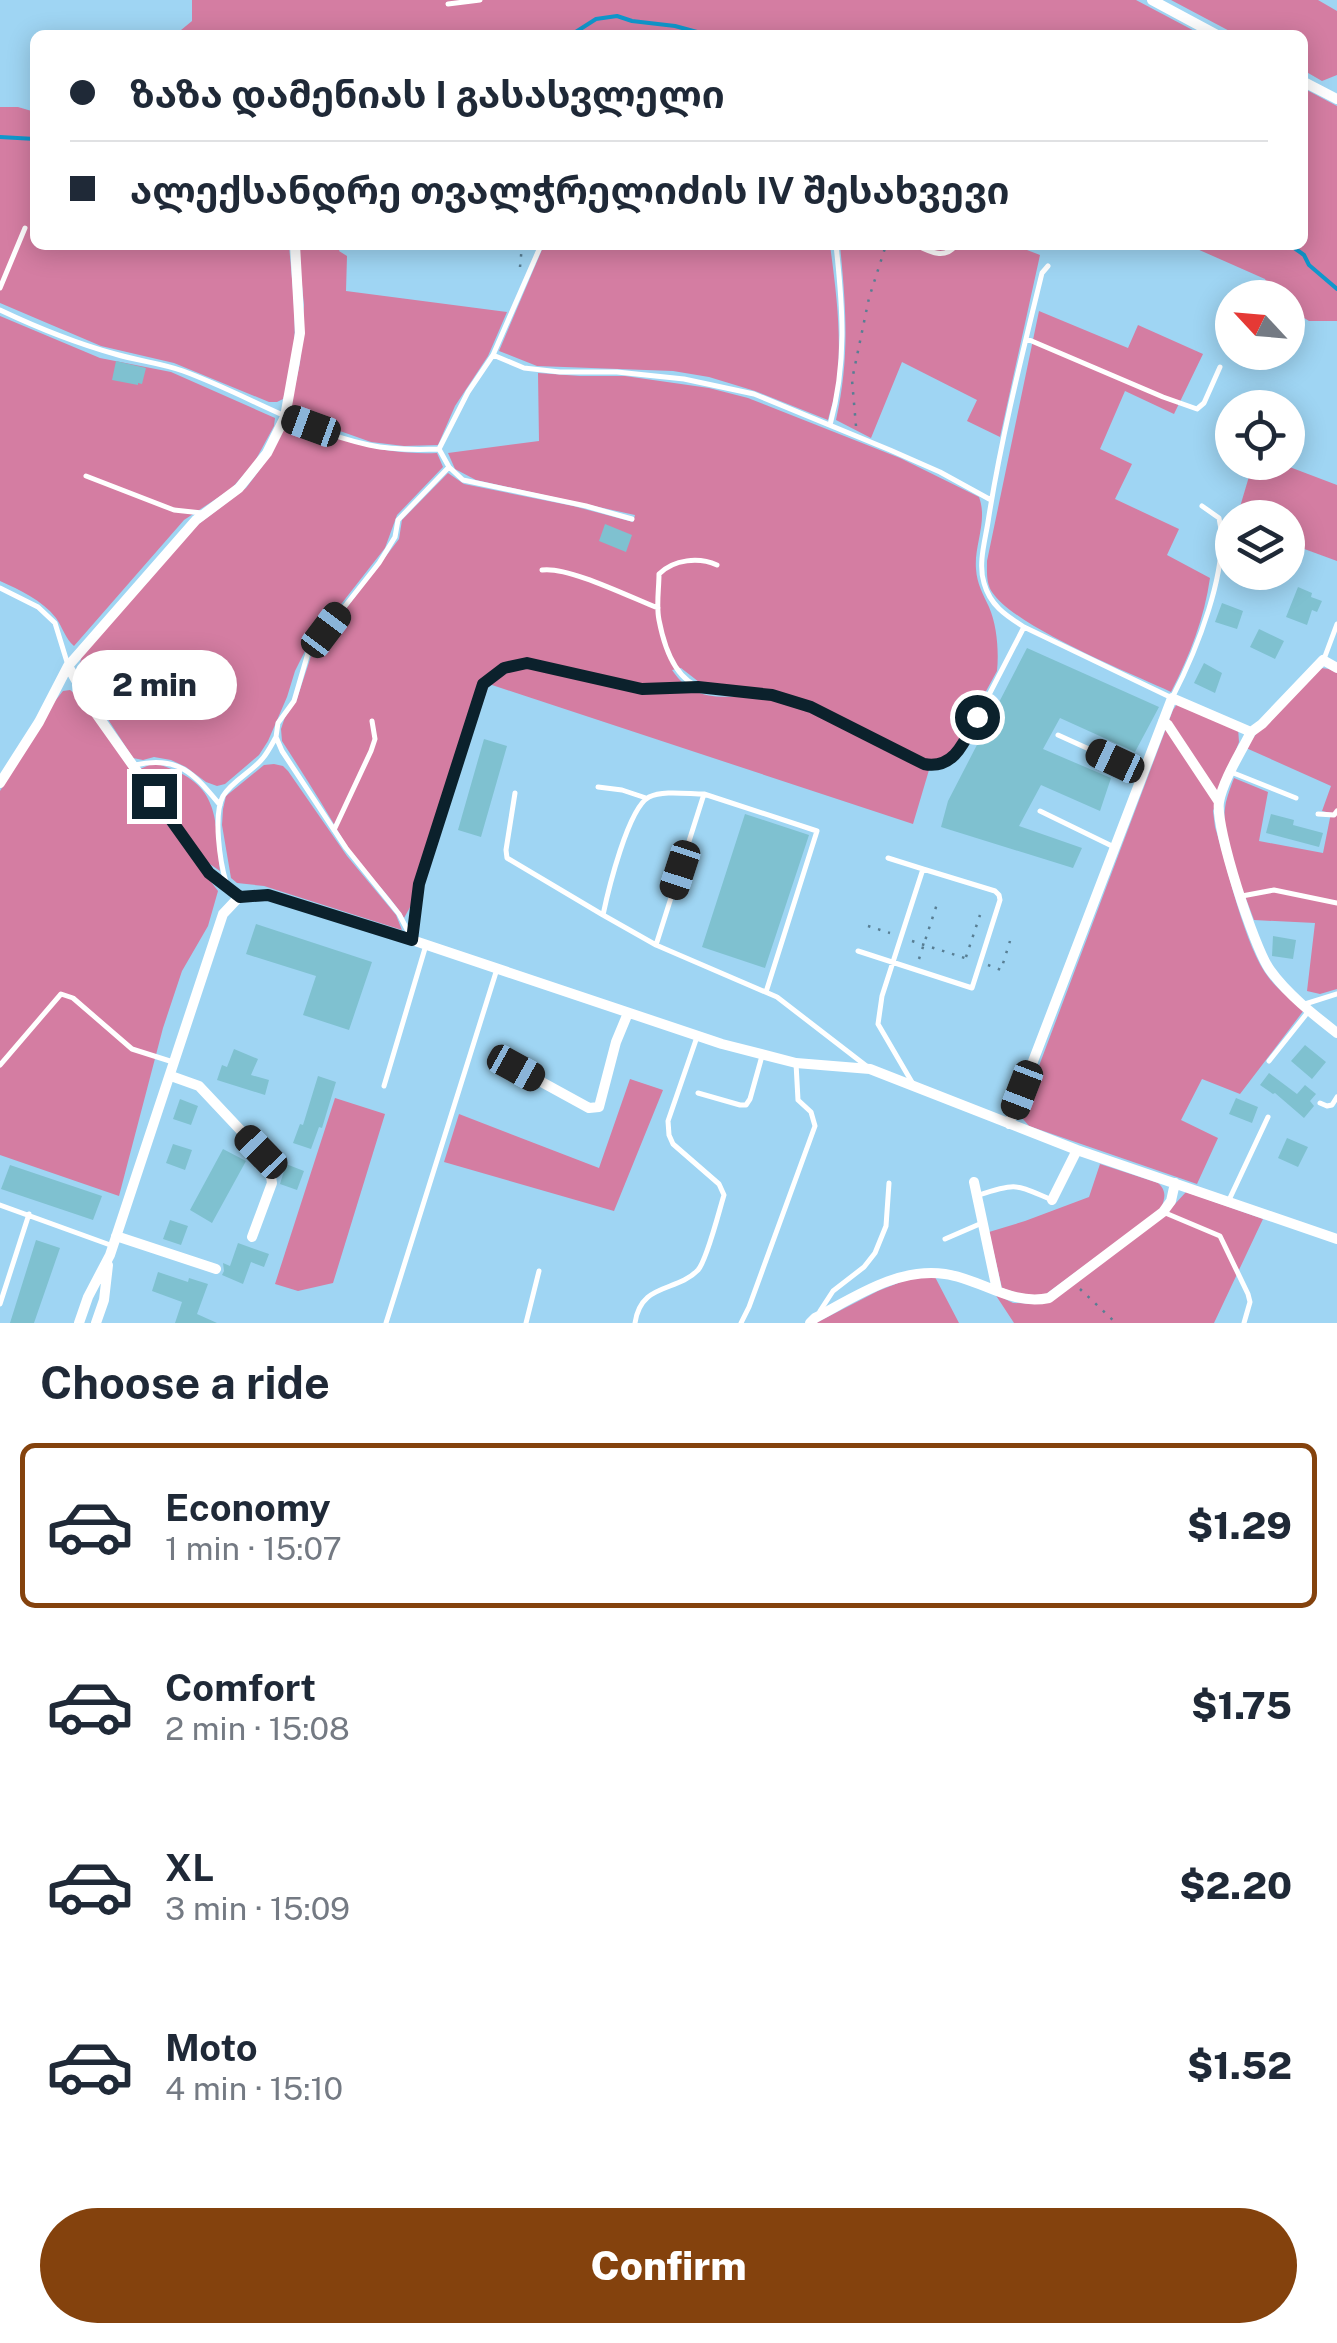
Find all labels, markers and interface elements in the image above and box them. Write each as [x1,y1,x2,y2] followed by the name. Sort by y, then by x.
[130,72,725,117] text: ზაზა დამენიას I გასასვლელი
[130,168,1010,213] text: ალექსანდრე თვალჭრელიძის IV შესახვევი
[1215,280,1305,370] north arrow
[1215,280,1305,590] map controls
[1215,390,1305,480] button: locate
[278,402,344,450] car
[1215,500,1305,590] button: layers
[296,597,356,663] car
[72,651,236,721] callout: 2 min
[112,666,197,703] text: 2 min
[955,695,1000,740] route start
[1081,735,1149,787] car
[132,774,177,819] route end
[656,837,704,903] car
[482,1040,550,1096] car
[997,1057,1047,1123] car
[229,1120,293,1184] car
[40,1356,330,1409] text: Choose a ride
[45,1481,135,1571] icon: car
[165,1485,331,1530] text: Economy
[1187,1503,1292,1548] text: $1.29
[165,1530,342,1567] text: 1 min · 15:07
[45,1661,135,1751] icon: car
[165,1665,316,1710] text: Comfort
[1191,1683,1292,1728] text: $1.75
[165,1710,350,1747] text: 2 min · 15:08
[45,1841,135,1931] icon: car
[165,1845,214,1890] text: XL
[1179,1863,1292,1908] text: $2.20
[165,1890,350,1927] text: 3 min · 15:09
[45,2021,135,2111] icon: car
[165,2025,258,2070] text: Moto
[1187,2043,1292,2088] text: $1.52
[165,2070,343,2107] text: 4 min · 15:10
[40,2208,1297,2323] button: Confirm

